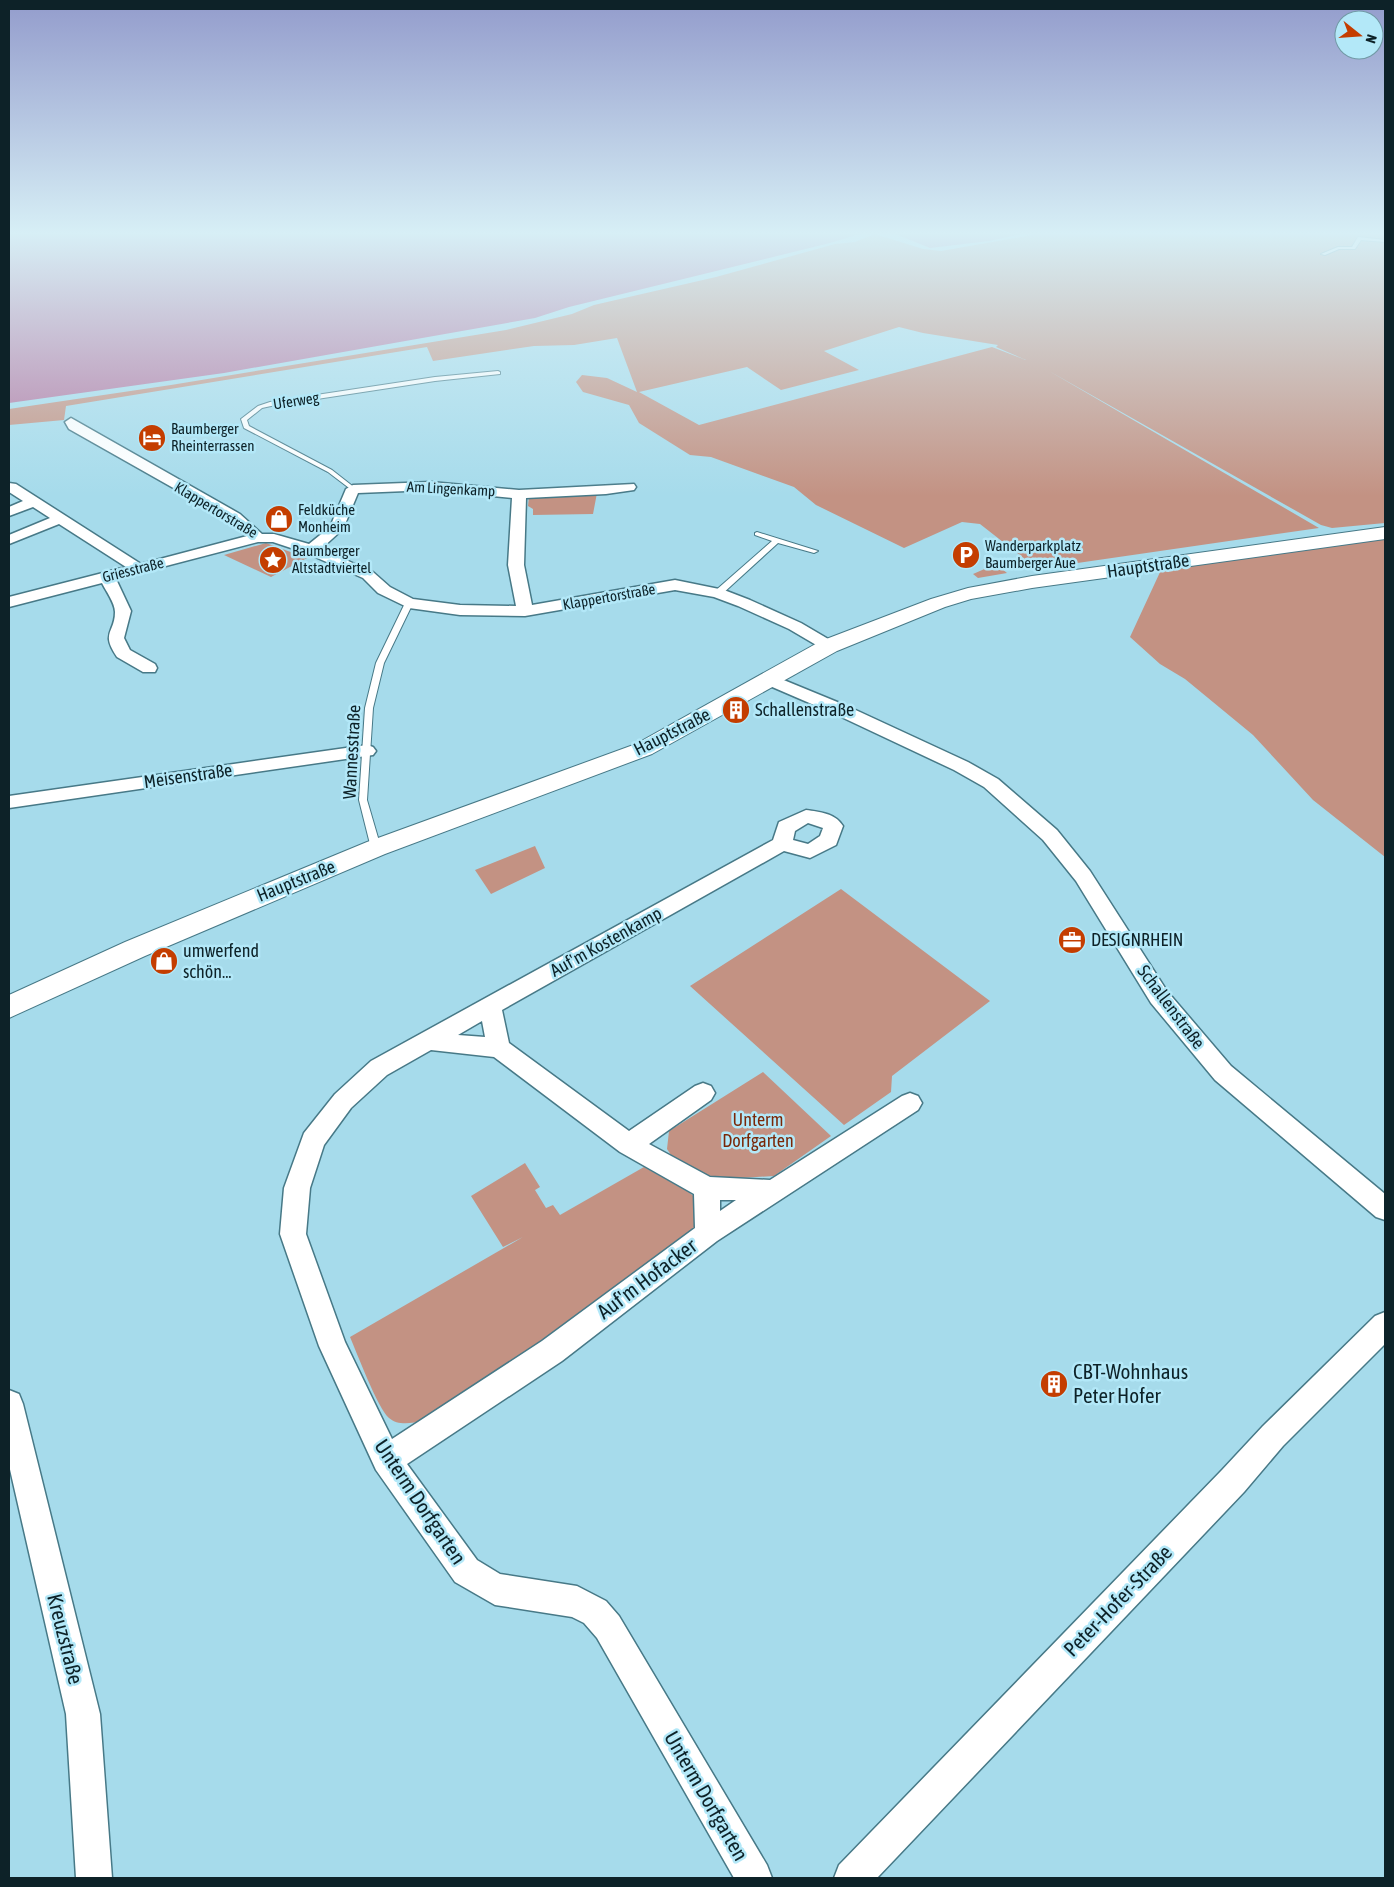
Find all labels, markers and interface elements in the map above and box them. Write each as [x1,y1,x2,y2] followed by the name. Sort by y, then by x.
[1334,10,1384,60] north arrow
[1363,33,1380,45] text: N
[272,388,321,413] street label: Uferweg
[171,420,255,454] place label: Baumberger Rheinterrassen
[137,423,167,453] hotel icon: Baumberger Rheinterrassen
[172,478,261,541] street label: Klappertorstraße
[406,478,496,499] street label: Am Lingenkamp
[298,501,355,535] place label: Feldküche Monheim
[264,504,294,534] shop icon: Feldküche Monheim
[985,537,1082,571] place label: Wanderparkplatz Baumberger Aue
[951,540,981,570] parking icon: Wanderparkplatz Baumberger Aue
[292,542,371,576] place label: Baumberger Altstadtviertel
[258,545,288,575] place icon: Baumberger Altstadtviertel
[1106,549,1190,582] street label: Hauptstraße
[100,554,165,585] street label: Griesstraße
[561,580,657,613] street label: Klappertorstraße
[721,695,751,725] building icon: Schallenstraße
[755,699,854,720] place label: Schallenstraße
[630,703,713,760] street label: Hauptstraße
[339,704,364,800] street label: Wannesstraße
[142,759,234,792] street label: Meisenstraße
[254,855,338,906] street label: Hauptstraße
[546,902,665,981] street label: Auf'm Kostenkamp
[1057,925,1087,955] office icon: DESIGNRHEIN
[1091,929,1183,950] place label: DESIGNRHEIN
[183,940,259,982] place label: umwerfend schön...
[149,946,179,976] shop icon: umwerfend schön...
[1133,961,1210,1053] street label: Schallenstraße
[722,1109,794,1151] park label: Unterm Dorfgarten
[592,1233,701,1323] street label: Auf'm Hofacker
[1073,1359,1188,1407] place label: CBT-Wohnhaus Peter Hofer
[1039,1369,1069,1399] building icon: CBT-Wohnhaus Peter Hofer
[370,1434,471,1568] street label: Unterm Dorfgarten
[1058,1540,1176,1661] street label: Peter-Hofer-Straße
[43,1591,89,1686] street label: Kreuzstraße
[660,1727,754,1864] street label: Unterm Dorfgarten

